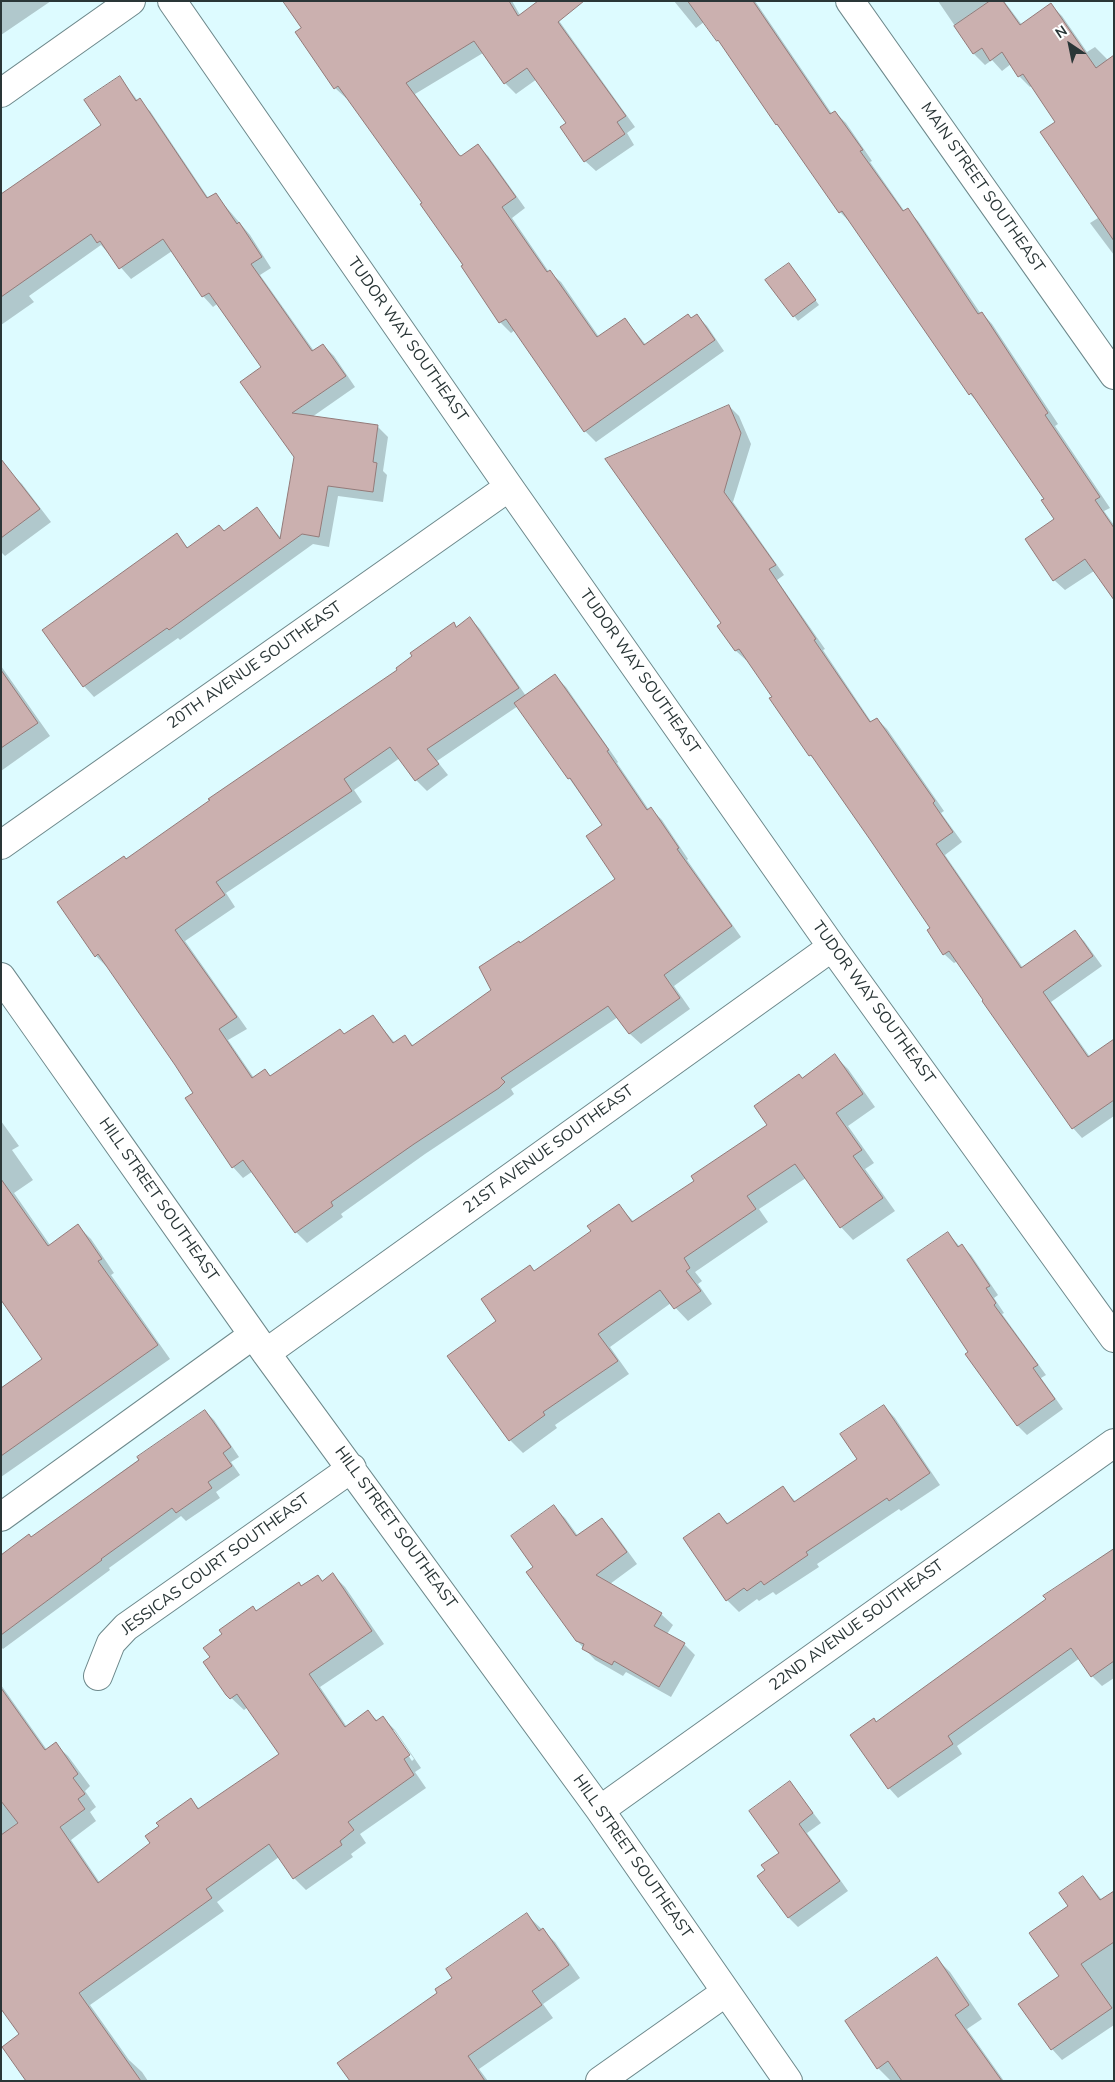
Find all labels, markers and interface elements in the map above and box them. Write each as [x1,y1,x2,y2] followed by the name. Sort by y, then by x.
[1045,20,1095,70] north arrow
[1052,21,1071,43] text: N
[916,99,1048,277] street label: MAIN STREET SOUTHEAST
[343,254,471,426] street label: TUDOR WAY SOUTHEAST
[575,586,703,758] street label: TUDOR WAY SOUTHEAST
[164,598,346,734] street label: 20TH AVENUE SOUTHEAST
[807,918,939,1088] street label: TUDOR WAY SOUTHEAST
[460,1082,638,1218] street label: 21ST AVENUE SOUTHEAST
[94,1114,222,1286] street label: HILL STREET SOUTHEAST
[330,1443,460,1613] street label: HILL STREET SOUTHEAST
[118,1490,314,1640] street label: JESSICAS COURT SOUTHEAST
[766,1556,948,1696] street label: 22ND AVENUE SOUTHEAST
[568,1771,696,1943] street label: HILL STREET SOUTHEAST

